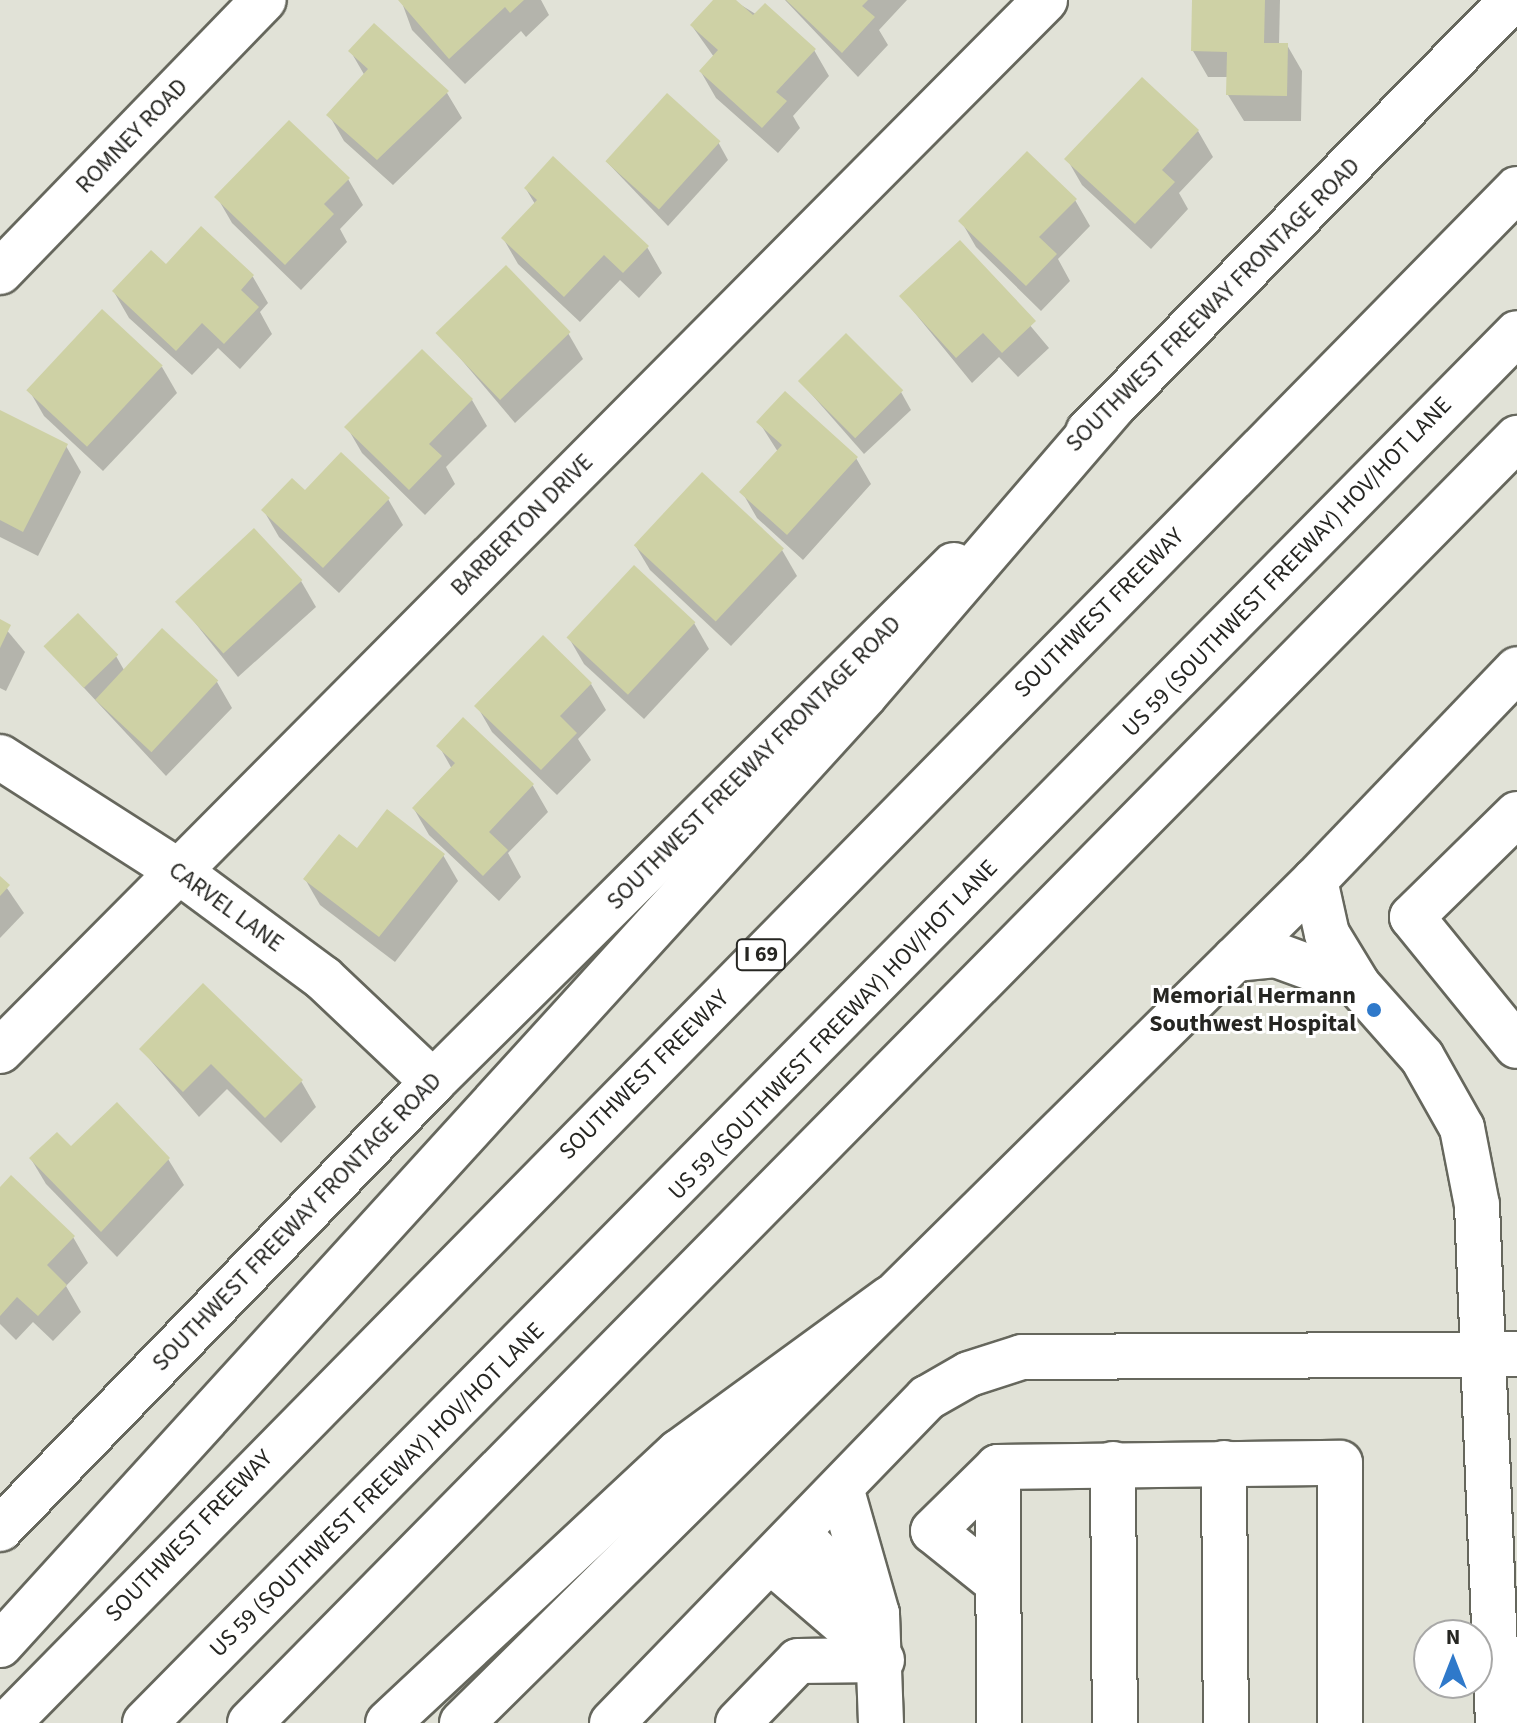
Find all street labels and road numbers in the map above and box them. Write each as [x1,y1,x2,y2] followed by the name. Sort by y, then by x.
[70,73,194,199] street label: ROMNEY ROAD
[1060,152,1366,458] street label: SOUTHWEST FREEWAY FRONTAGE ROAD
[1116,391,1458,743] street label: US 59 (SOUTHWEST FREEWAY) HOV/HOT LANE
[445,448,599,602] street label: BARBERTON DRIVE
[1008,522,1190,704] street label: SOUTHWEST FREEWAY
[601,610,907,916] street label: SOUTHWEST FREEWAY FRONTAGE ROAD
[662,854,1004,1206] street label: US 59 (SOUTHWEST FREEWAY) HOV/HOT LANE
[163,856,289,958] street label: CARVEL LANE
[735,937,787,973] road number: I 69
[553,984,735,1166] street label: SOUTHWEST FREEWAY
[146,1067,448,1377] street label: SOUTHWEST FREEWAY FRONTAGE ROAD
[204,1317,550,1663] street label: US 59 (SOUTHWEST FREEWAY) HOV/HOT LANE
[99,1444,279,1628] street label: SOUTHWEST FREEWAY

